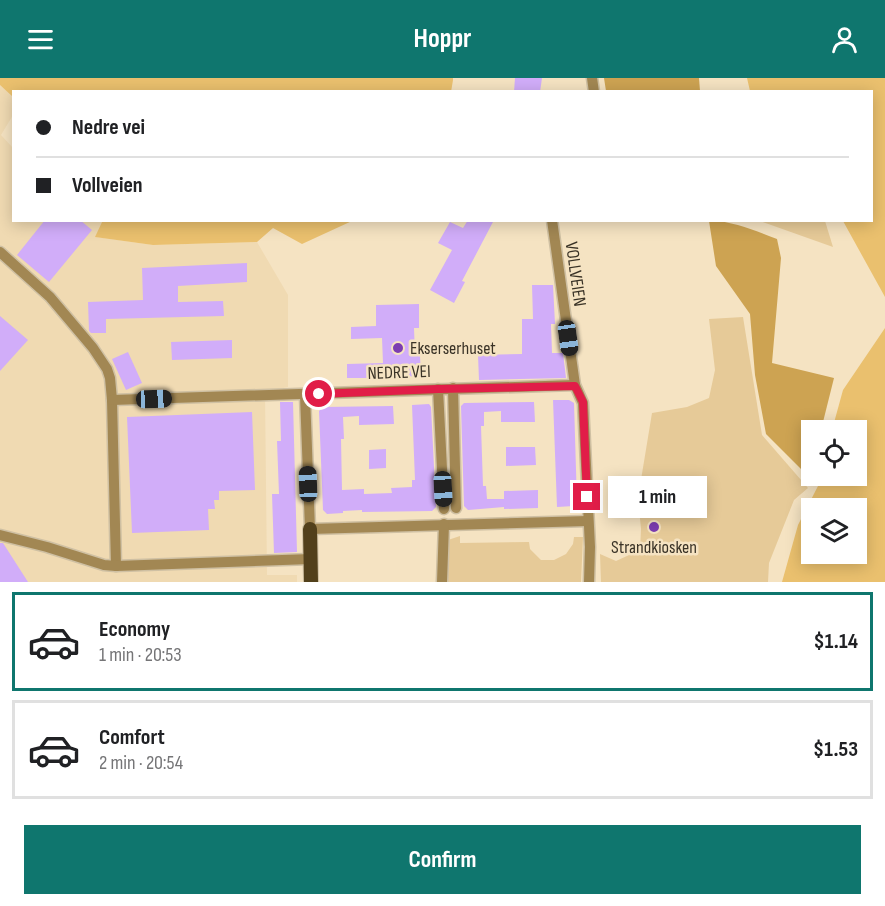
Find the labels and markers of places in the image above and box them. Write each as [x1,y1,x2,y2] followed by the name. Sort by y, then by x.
[410,338,496,359] place label: Ekserserhuset
[391,341,405,355] marker: Ekserserhuset
[647,520,661,534] marker: Strandkiosken
[611,537,697,558] place label: Strandkiosken

